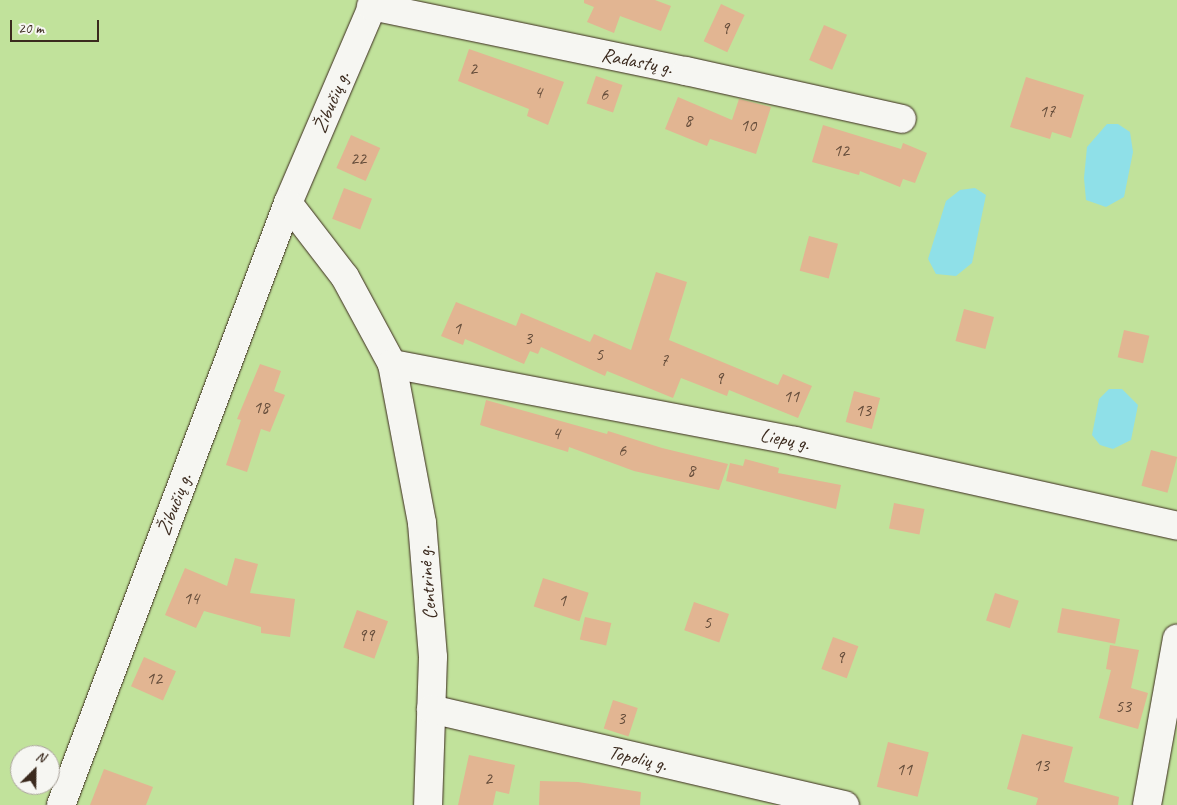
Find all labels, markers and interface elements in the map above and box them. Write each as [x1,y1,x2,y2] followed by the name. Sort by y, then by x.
[12,10,101,42] scale bar
[721,17,729,39] house number: 9
[18,19,44,38] text: 20 m
[599,42,675,80] street label: Radastų g.
[469,57,477,79] house number: 2
[307,68,355,136] street label: Žibučių g.
[534,81,542,103] house number: 4
[600,83,608,105] house number: 6
[1039,100,1055,122] house number: 17
[684,109,692,131] house number: 8
[740,114,756,136] house number: 10
[833,139,849,161] house number: 12
[350,147,366,169] house number: 22
[453,317,461,339] house number: 1
[524,327,532,349] house number: 3
[595,343,603,365] house number: 5
[660,349,668,371] house number: 7
[715,367,723,389] house number: 9
[783,385,799,407] house number: 11
[253,396,269,418] house number: 18
[855,399,871,421] house number: 13
[552,422,560,444] house number: 4
[758,422,812,456] street label: Liepų g.
[618,439,626,461] house number: 6
[687,459,695,481] house number: 8
[151,470,197,538] street label: Žibučių g.
[412,545,442,621] street label: Centrinė g.
[183,587,199,609] house number: 14
[558,589,566,611] house number: 1
[703,611,711,633] house number: 5
[358,624,374,646] house number: 99
[836,646,844,668] house number: 9
[146,667,162,689] house number: 12
[1115,695,1131,717] house number: 53
[617,707,625,729] house number: 3
[606,740,670,776] street label: Topolių g.
[10,745,60,795] north arrow
[33,747,48,766] text: N
[1033,754,1049,776] house number: 13
[896,758,912,780] house number: 11
[484,767,492,789] house number: 2

